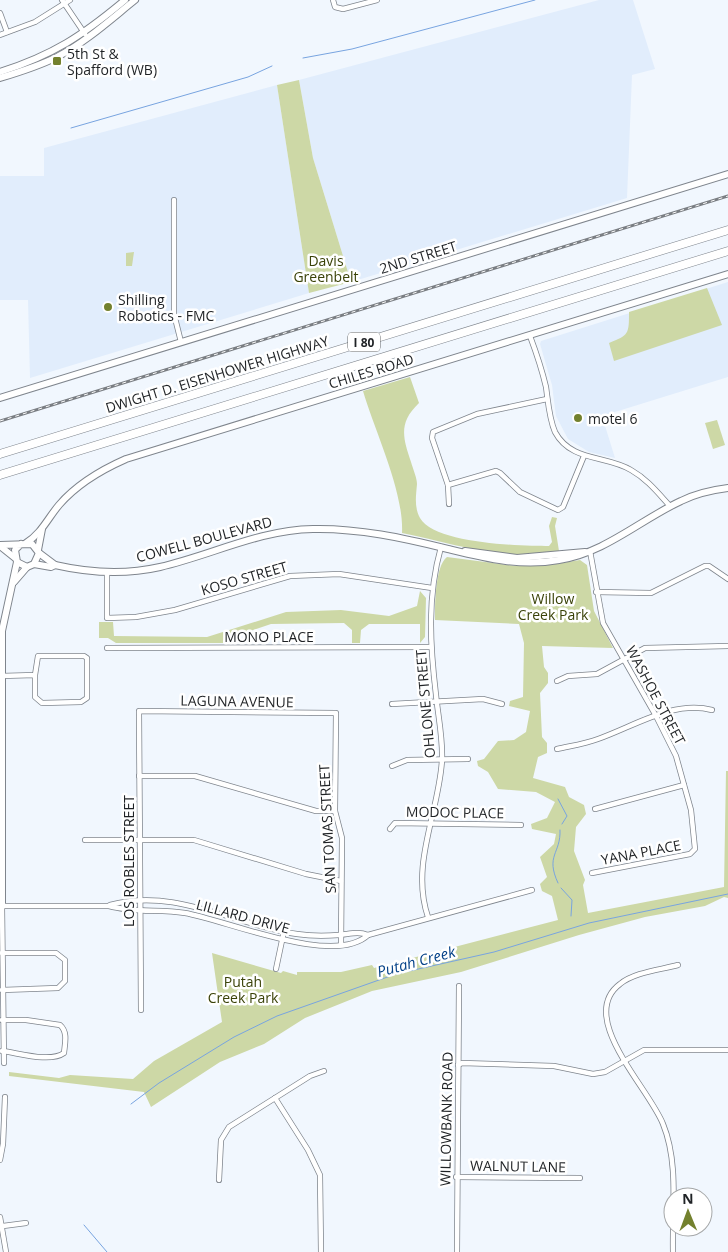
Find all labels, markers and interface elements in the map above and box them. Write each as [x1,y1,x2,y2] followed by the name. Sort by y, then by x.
[67,44,157,79] place label: 5th St & Spafford (WB)
[51,55,63,67] marker: 5th St & Spafford (WB)
[377,236,459,278] street label: 2ND STREET
[293,251,359,286] park label: Davis Greenbelt
[118,290,215,325] place label: Shilling Robotics - FMC
[102,301,114,313] marker: Shilling Robotics - FMC
[103,331,331,417] street label: DWIGHT D. EISENHOWER HIGHWAY
[348,332,380,352] road number: I 80
[326,349,416,393] street label: CHILES ROAD
[588,409,637,428] place label: motel 6
[572,412,584,424] marker: motel 6
[134,512,274,566] street label: COWELL BOULEVARD
[199,557,290,599] street label: KOSO STREET
[518,589,589,624] park label: Willow Creek Park
[224,627,314,646] street label: MONO PLACE
[622,642,690,748] street label: WASHOE STREET
[411,649,439,759] street label: OHLONE STREET
[180,691,294,711] street label: LAGUNA AVENUE
[314,764,340,894] street label: SAN TOMAS STREET
[119,795,138,927] street label: LOS ROBLES STREET
[406,802,504,822] street label: MODOC PLACE
[599,835,683,869] street label: YANA PLACE
[194,894,292,938] street label: LILLARD DRIVE
[375,941,458,981] water label: Putah Creek
[208,972,279,1007] park label: Putah Creek Park
[435,1052,457,1186] street label: WILLOWBANK ROAD
[470,1156,566,1176] street label: WALNUT LANE
[663,1187,713,1237] north arrow
[682,1189,694,1208] text: N

